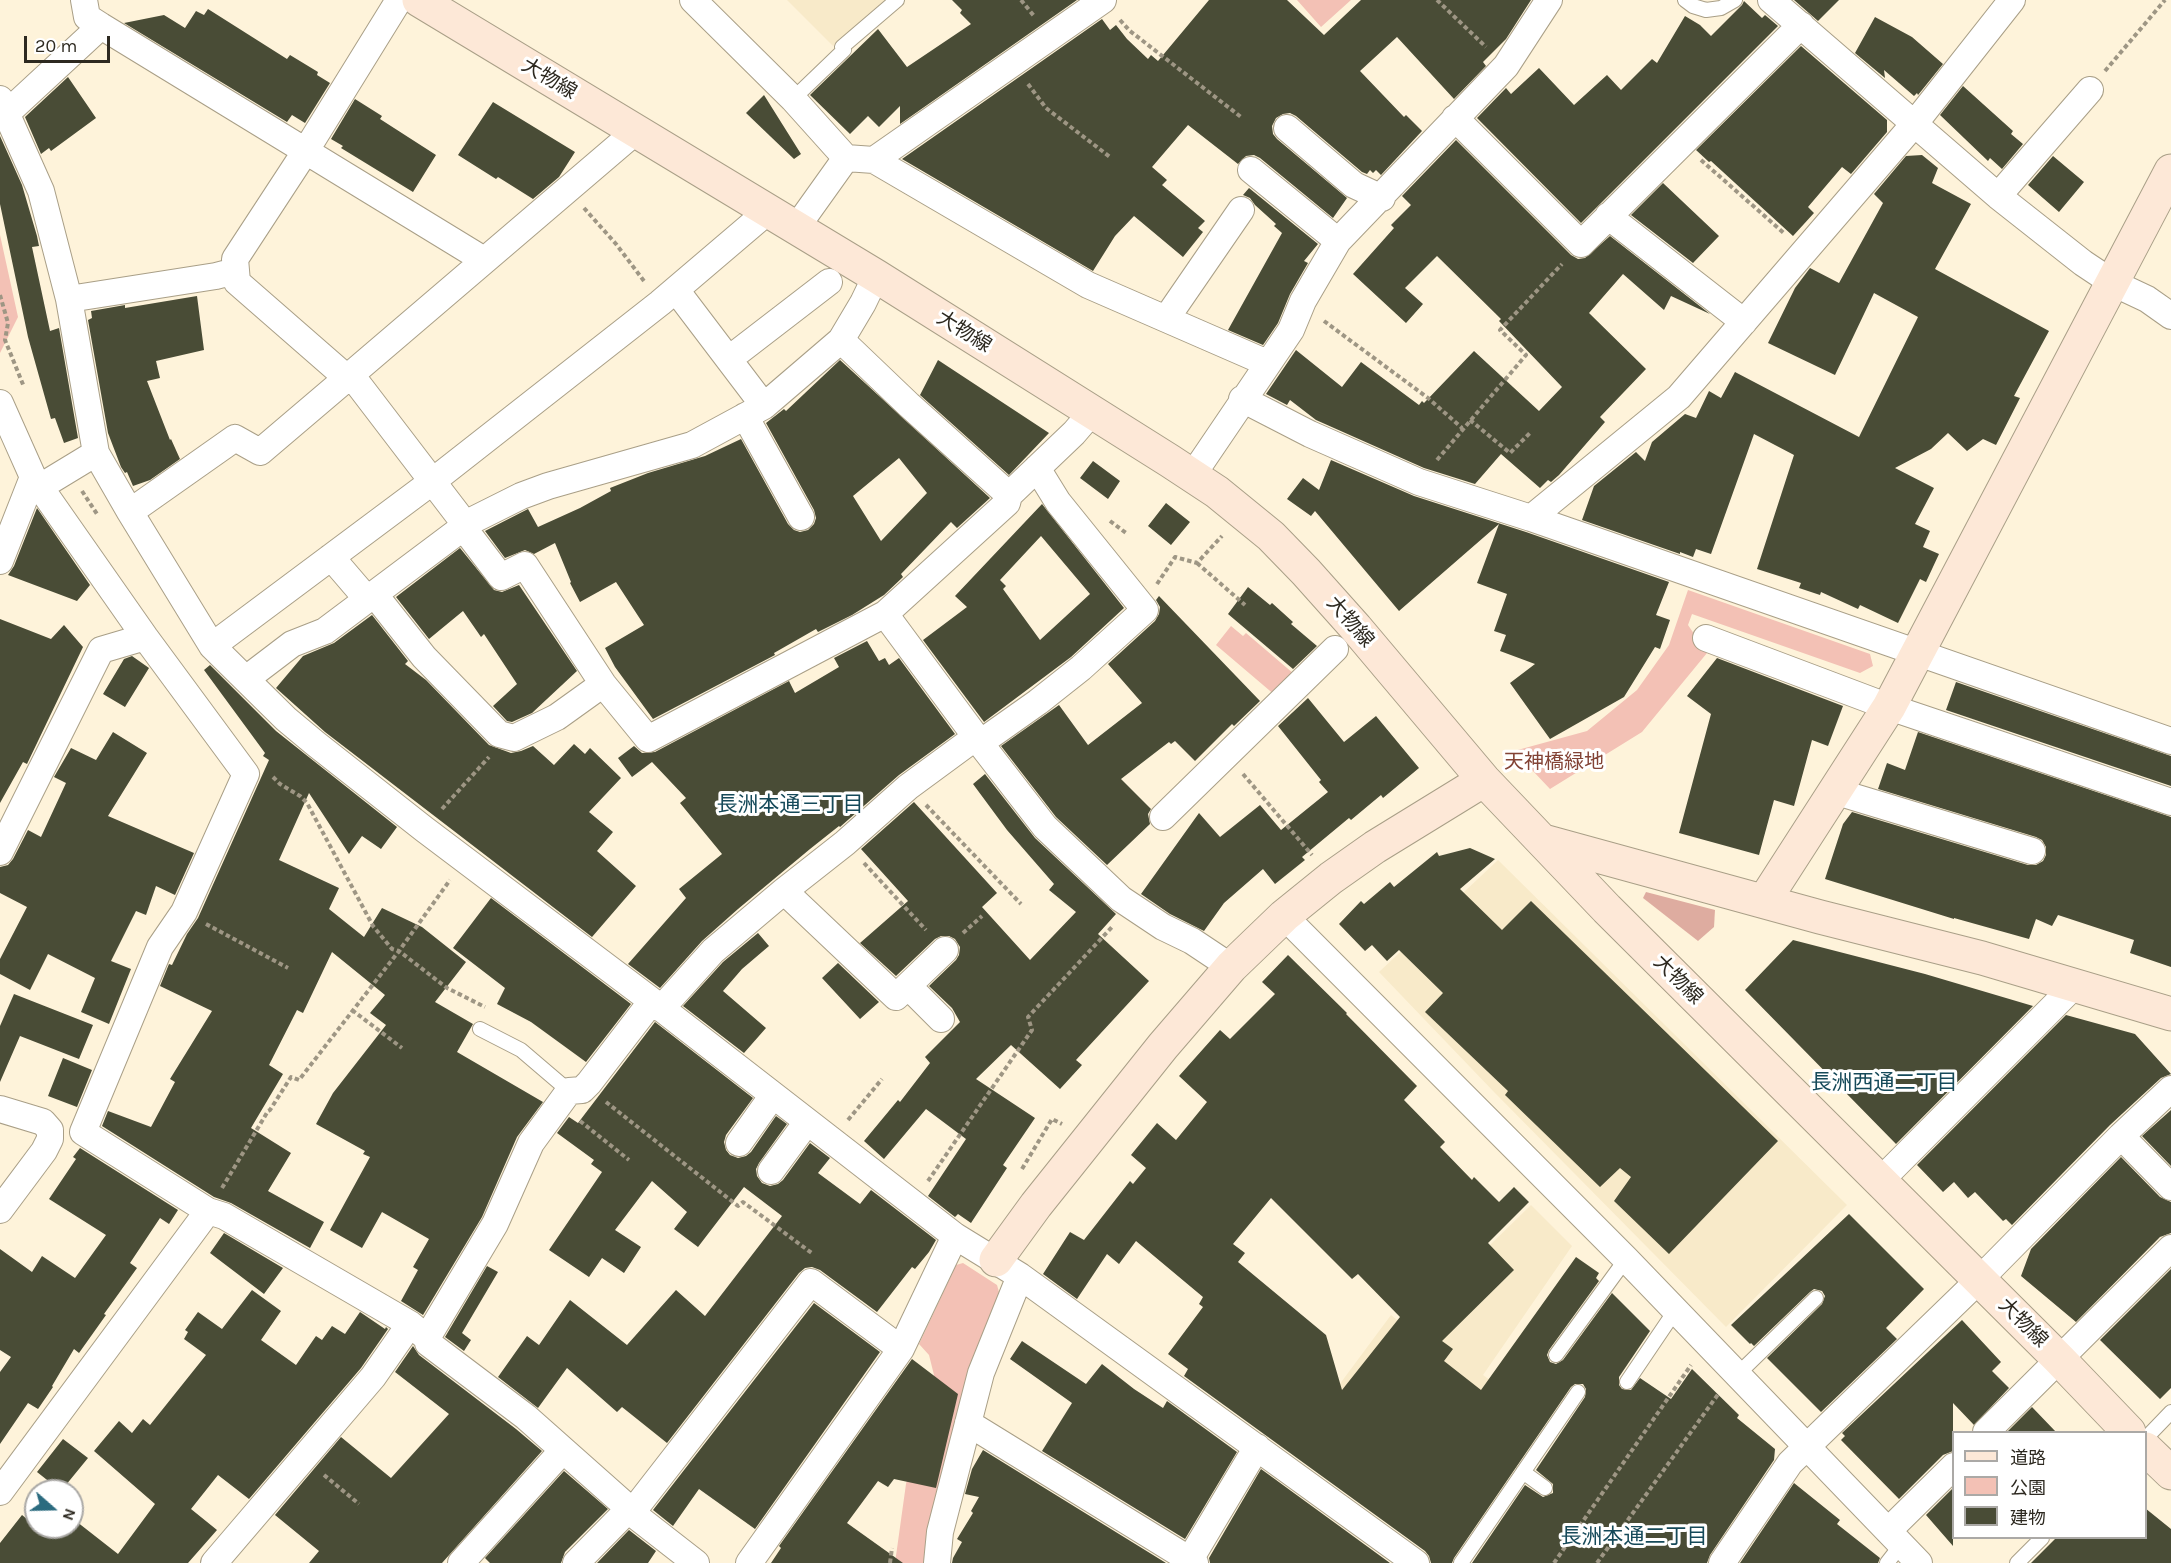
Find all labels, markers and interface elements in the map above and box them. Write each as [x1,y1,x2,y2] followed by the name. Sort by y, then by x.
[27,24,112,62] scale bar
[35,35,77,57] text: 20 m
[517,53,581,105] street label: 大物線
[932,306,996,358] street label: 大物線
[1321,591,1379,653] street label: 大物線
[1504,750,1604,774] park label: 天神橋緑地
[717,792,863,818] district label: 長洲本通三丁目
[1648,950,1708,1010] street label: 大物線
[1811,1070,1957,1096] district label: 長洲西通二丁目
[1993,1293,2053,1353] street label: 大物線
[1952,1431,2147,1539] legend
[2010,1447,2046,1469] text: 道路
[2010,1477,2046,1499] text: 公園
[24,1479,84,1539] north arrow
[59,1506,80,1523] text: N
[2010,1507,2046,1529] text: 建物
[1561,1524,1707,1550] district label: 長洲本通二丁目

